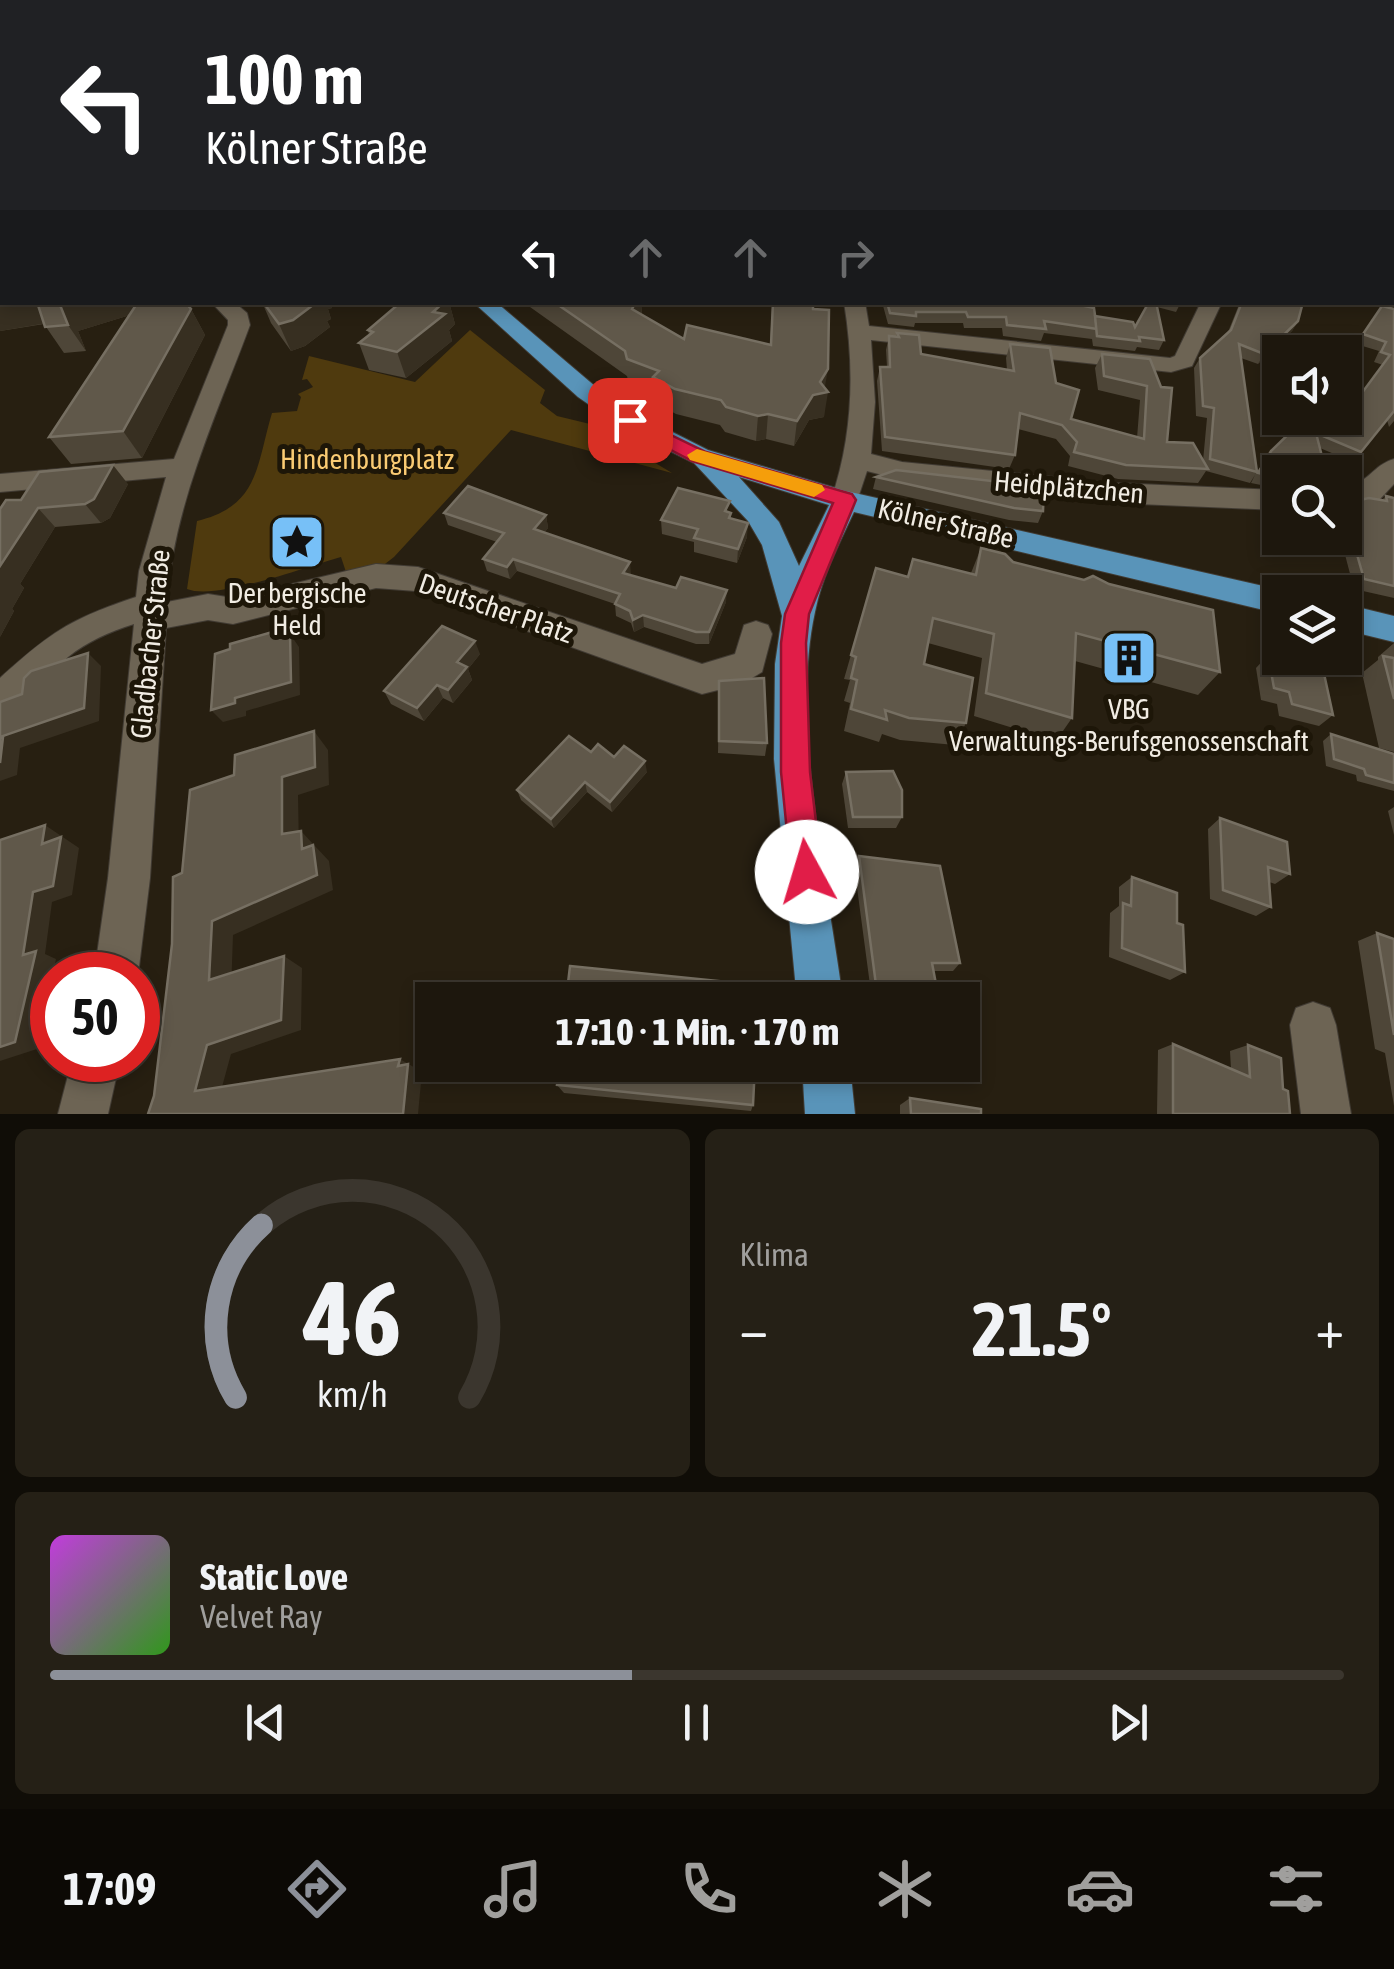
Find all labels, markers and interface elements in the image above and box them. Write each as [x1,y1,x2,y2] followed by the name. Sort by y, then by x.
[205,39,364,119] text: 100 m
[40,40,170,170] icon: left
[205,122,428,174] text: Kölner Straße
[513,230,568,285] icon: left
[618,230,673,285] icon: ahead
[723,230,778,285] icon: ahead
[828,230,883,285] icon: right
[1262,335,1362,675] map controls
[1262,335,1362,435] button: sound
[588,378,673,463] pin
[603,393,658,448] icon: arrive
[280,443,454,475] park label: Hindenburgplatz
[1262,455,1362,555] button: search
[993,465,1145,509] street label: Heidplätzchen
[875,492,1017,554] street label: Kölner Straße
[267,512,327,572] place icon: Der bergische Held
[124,548,176,740] street label: Gladbacher Straße
[415,567,577,649] street label: Deutscher Platz
[1262,575,1362,675] button: layers
[228,577,366,641] place label: Der bergische Held
[1099,628,1159,688] building icon: VBG Verwaltungs-Berufsgenossenschaft
[949,693,1309,757] place label: VBG Verwaltungs-Berufsgenossenschaft
[755,820,859,924] position arrow
[30,952,160,1082] speed limit sign: 50
[556,1010,839,1053] text: 17:10 · 1 Min. · 170 m
[740,1236,809,1273] text: Klima
[302,1258,401,1377] text: 46
[972,1286,1112,1372] text: 21.5°
[740,1297,768,1360] text: −
[1315,1297,1344,1360] text: +
[317,1374,388,1415] text: km/h
[200,1555,348,1598] text: Static Love
[200,1598,322,1635] text: Velvet Ray
[238,1695,293,1750] icon: previous
[669,1695,724,1750] icon: pause
[1101,1695,1156,1750] icon: next
[282,1854,352,1924] icon: directions
[478,1854,548,1924] icon: music
[674,1854,744,1924] icon: phone
[870,1854,940,1924] icon: climate
[1065,1854,1135,1924] icon: car
[1261,1854,1331,1924] icon: filters
[63,1863,156,1915] text: 17:09

